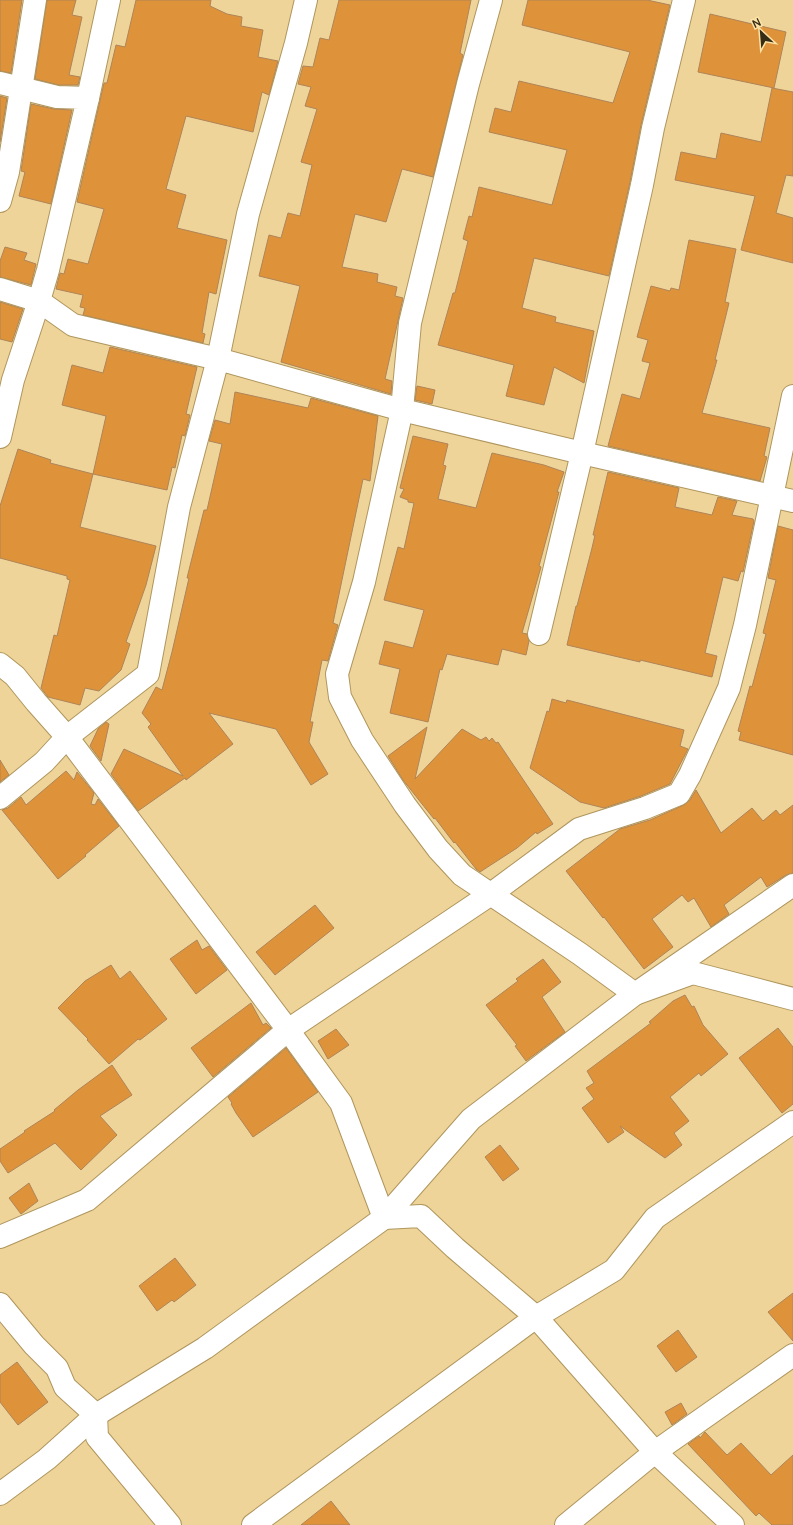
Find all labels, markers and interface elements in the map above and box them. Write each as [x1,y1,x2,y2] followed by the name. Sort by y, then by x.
[741,12,781,52] north arrow
[750,14,763,31] text: N

